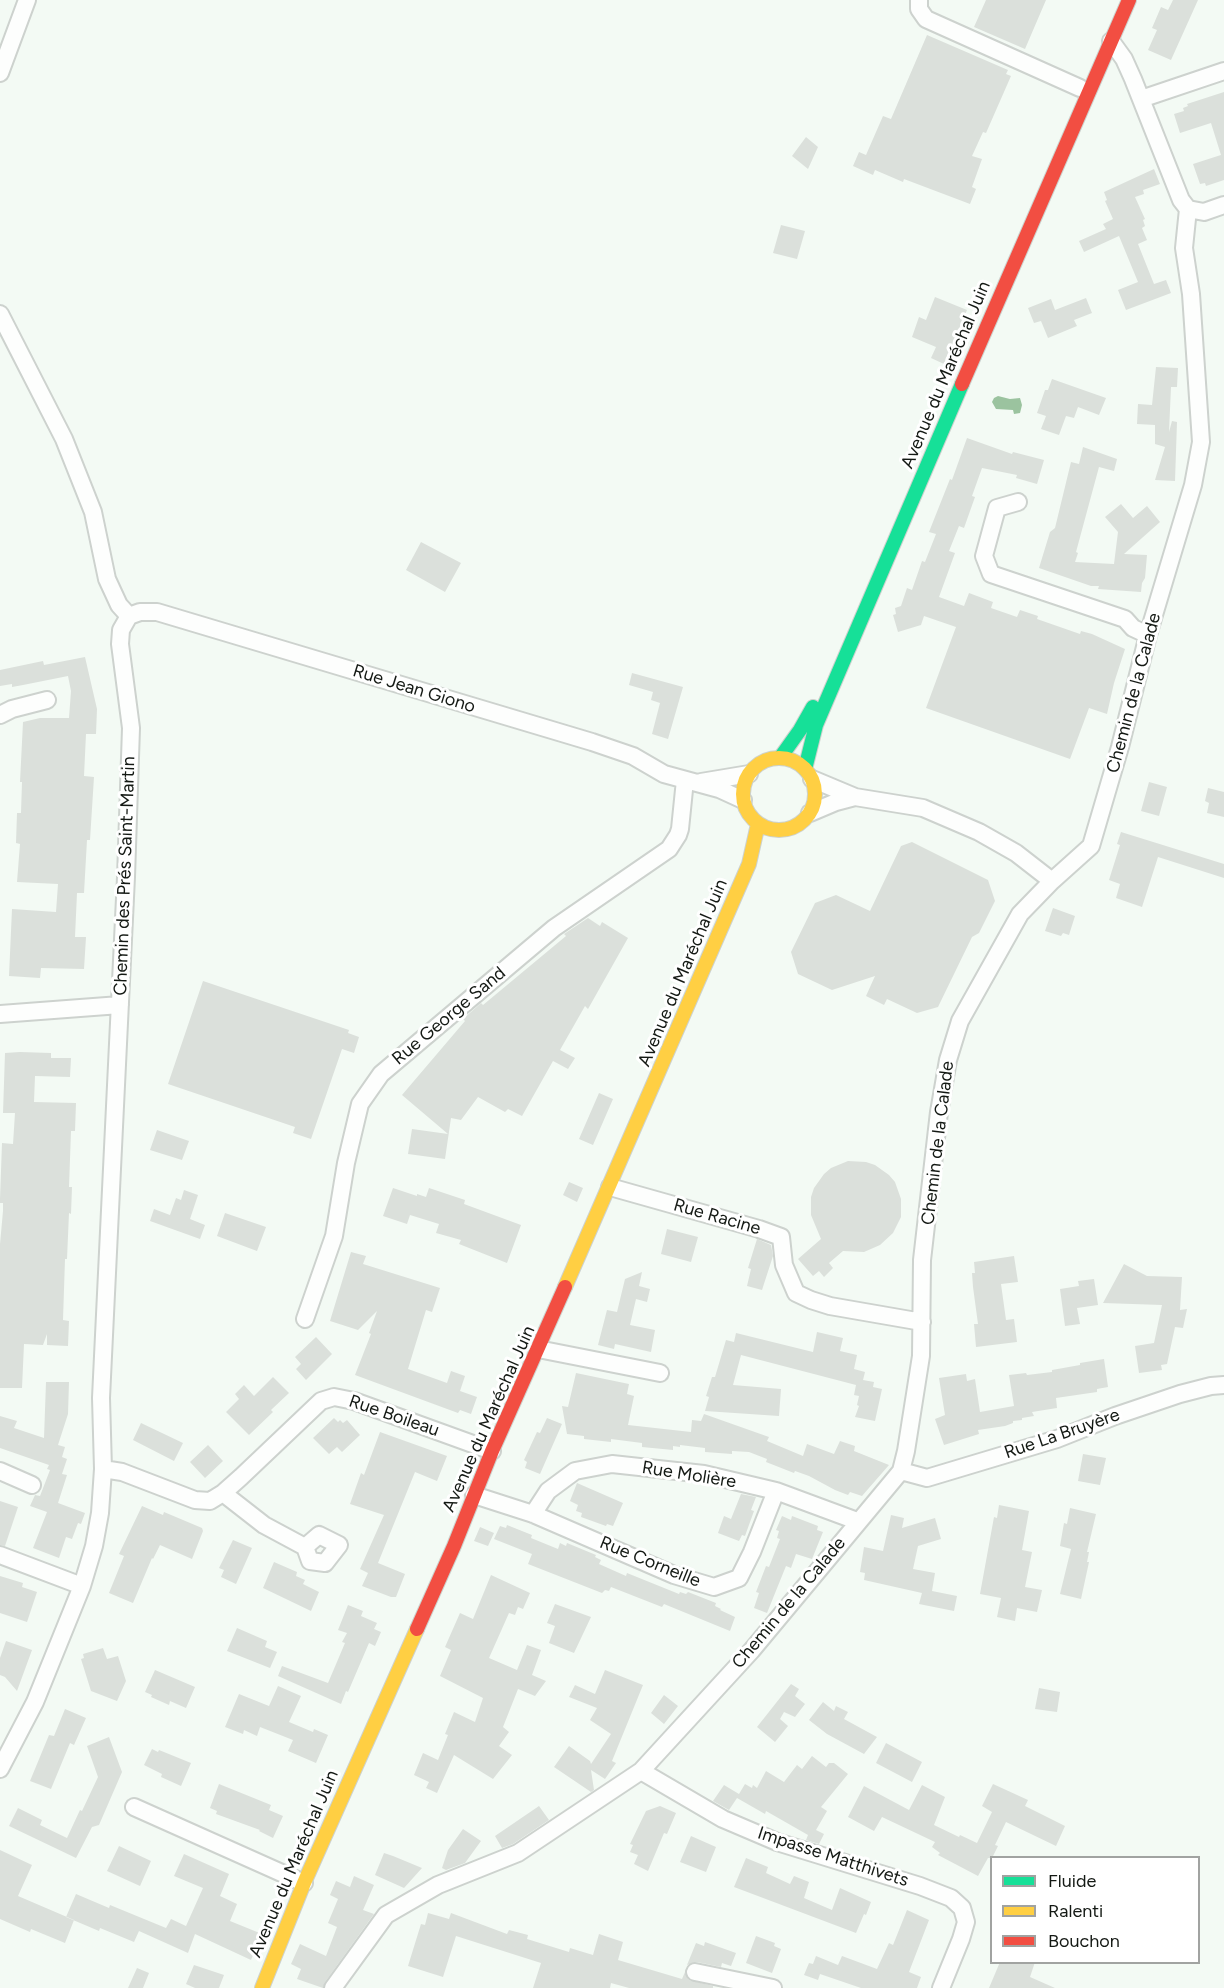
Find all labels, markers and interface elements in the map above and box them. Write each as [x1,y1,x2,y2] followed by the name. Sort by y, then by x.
[897,278,995,472] street label: Avenue du Maréchal Juin
[1102,611,1166,775] street label: Chemin de la Calade
[350,660,478,718] street label: Rue Jean Giono
[110,756,140,996] street label: Chemin des Prés Saint-Martin
[634,876,732,1070] street label: Avenue du Maréchal Juin
[388,962,510,1070] street label: Rue George Sand
[917,1060,959,1226] street label: Chemin de la Calade
[671,1194,763,1240] street label: Rue Racine
[438,1323,540,1515] street label: Avenue du Maréchal Juin
[346,1390,442,1442] street label: Rue Boileau
[1001,1404,1123,1464] street label: Rue La Bruyère
[640,1457,738,1493] street label: Rue Molière
[596,1532,704,1592] street label: Rue Corneille
[728,1533,850,1673] street label: Chemin de la Calade
[245,1767,343,1961] street label: Avenue du Maréchal Juin
[755,1822,911,1892] street label: Impasse Matthivets
[990,1856,1200,1964] legend
[1048,1870,1096,1892] text: Fluide
[1048,1900,1103,1922] text: Ralenti
[1048,1930,1120,1952] text: Bouchon

